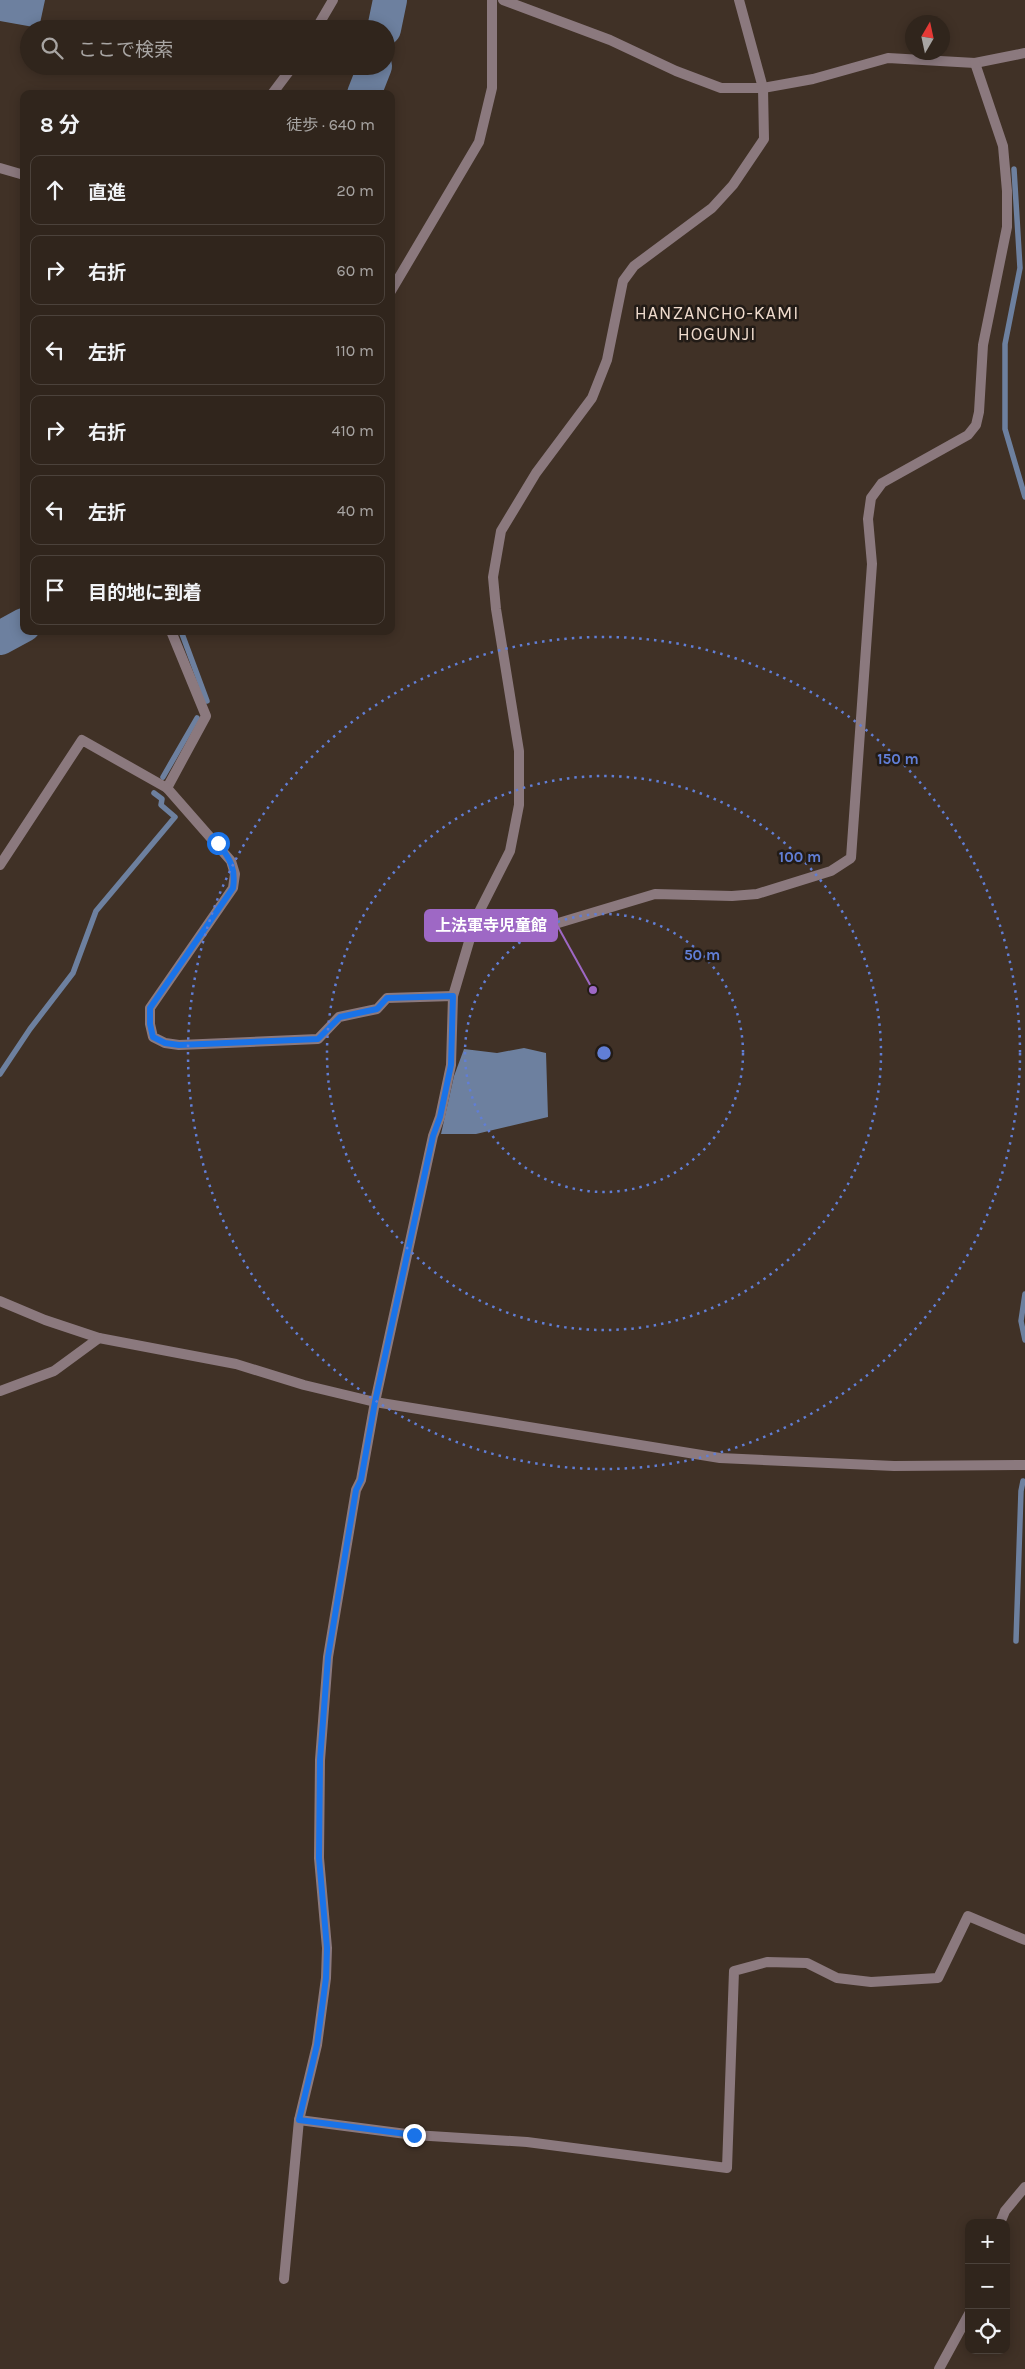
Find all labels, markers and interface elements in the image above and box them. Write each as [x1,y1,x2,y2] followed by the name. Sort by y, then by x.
[905,15,950,60] north arrow
[20,20,395,75] search box
[38,34,66,62] icon: search
[78,39,173,61] text: ここで検索
[40,113,80,137] text: 8 分
[286,115,375,134] text: 徒歩 · 640 m
[41,176,69,204] icon: ahead
[336,181,374,200] text: 20 m
[88,182,126,204] text: 直進
[41,256,69,284] icon: right
[337,261,374,280] text: 60 m
[88,262,126,284] text: 右折
[635,302,799,345] district label: HANZANCHO-KAMI HOGUNJI
[41,336,69,364] icon: left
[335,341,374,360] text: 110 m
[88,342,126,364] text: 左折
[41,416,69,444] icon: right
[332,421,374,440] text: 410 m
[88,422,126,444] text: 右折
[41,496,69,524] icon: left
[337,501,374,520] text: 40 m
[88,502,126,524] text: 左折
[41,576,69,604] icon: arrive
[88,582,202,604] text: 目的地に到着
[877,750,919,768] text: 150 m
[207,832,230,855] route start
[779,848,821,866] text: 100 m
[425,910,557,941] callout: 上法軍寺児童館
[435,916,547,935] text: 上法軍寺児童館
[684,946,720,964] text: 50 m
[595,1044,613,1062] centre of rings
[403,2124,426,2147] route end
[965,2219,1010,2354] map controls
[965,2219,1010,2264] button: +
[965,2264,1010,2309] button: −
[965,2309,1010,2354] button: locate

